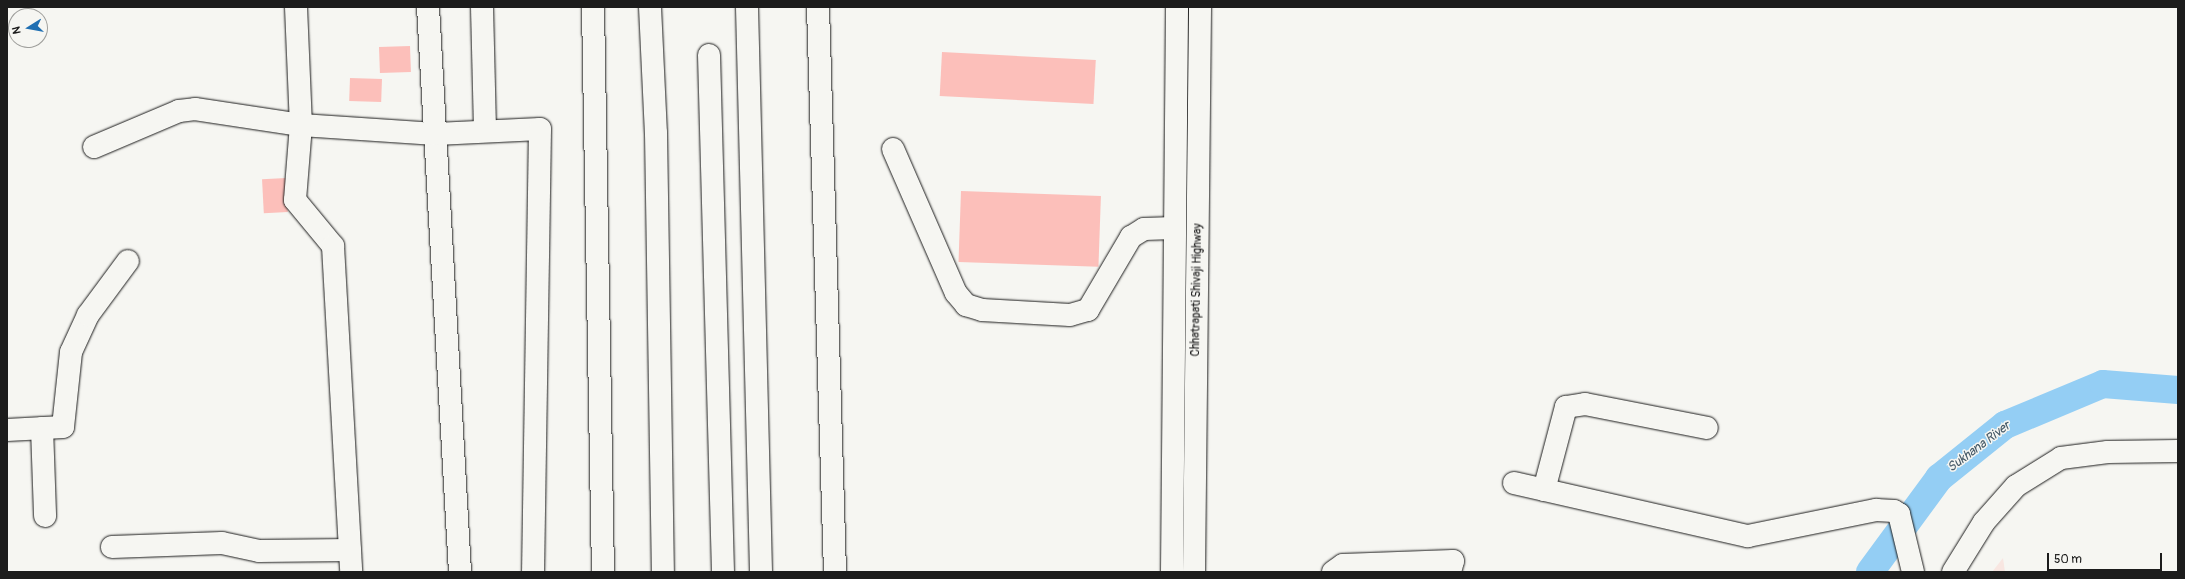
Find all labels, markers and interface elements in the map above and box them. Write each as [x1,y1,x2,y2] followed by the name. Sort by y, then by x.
[8,8,48,48] north arrow
[10,25,24,35] text: N
[1189,223,1205,357] street label: Chhatrapati Shivaji Highway
[1944,418,2014,476] water label: Sukhana River
[2049,545,2164,571] scale bar
[2054,552,2082,567] text: 50 m

